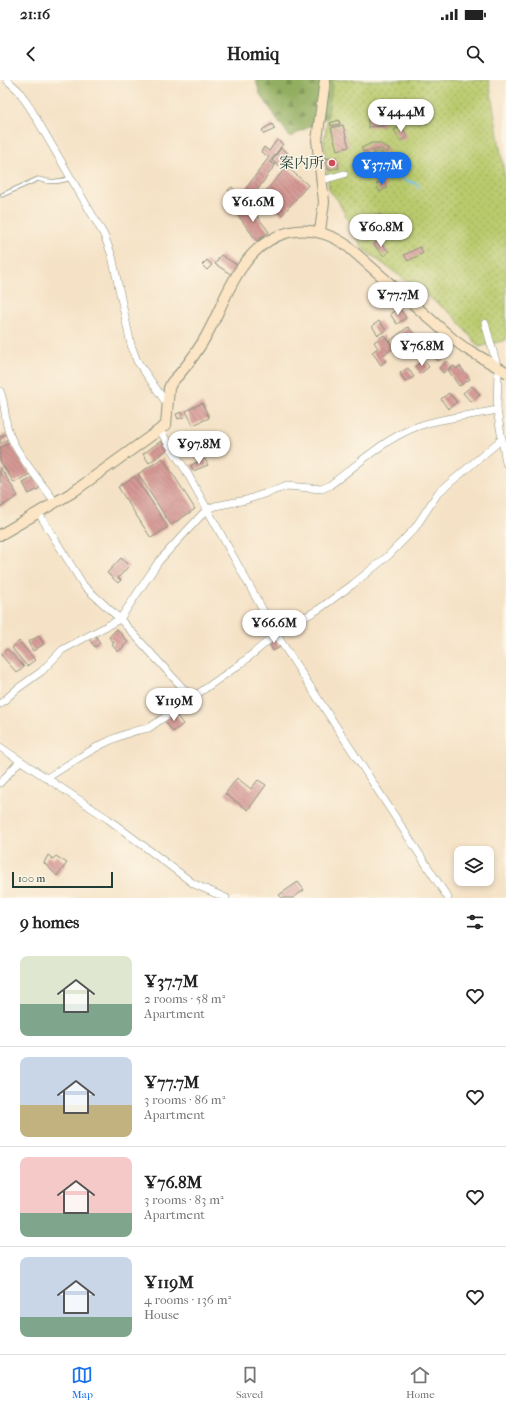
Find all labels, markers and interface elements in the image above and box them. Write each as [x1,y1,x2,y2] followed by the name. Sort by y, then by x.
[20,5,50,23] text: 21:16
[20,43,42,65] icon: back
[464,43,486,65] icon: search
[227,44,279,65] text: Homiq
[368,99,434,133] pin: ¥44.4M
[377,104,425,119] text: ¥44.4M
[349,152,415,186] pin: ¥37.7M
[279,154,324,172] place label: 案内所
[361,157,403,172] text: ¥37.7M
[327,158,337,168] marker: 案内所
[220,189,286,223] pin: ¥61.6M
[231,194,275,209] text: ¥61.6M
[348,214,414,248] pin: ¥60.8M
[358,219,404,234] text: ¥60.8M
[365,282,431,316] pin: ¥77.7M
[377,287,419,302] text: ¥77.7M
[389,333,455,367] pin: ¥76.8M
[400,338,444,353] text: ¥76.8M
[166,431,232,465] pin: ¥97.8M
[177,436,221,451] text: ¥97.8M
[241,610,307,644] pin: ¥66.6M
[251,615,297,630] text: ¥66.6M
[146,688,202,722] pin: ¥119M
[155,693,193,708] text: ¥119M
[454,846,494,886] map controls
[454,846,494,886] button: layers
[12,870,113,889] scale bar
[18,872,46,885] text: 100 m
[464,911,486,933] icon: filters
[20,912,79,932] text: 9 homes
[144,971,198,991] text: ¥37.7M
[52,972,100,1020] icon: home
[464,985,486,1007] icon: heart
[144,991,225,1006] text: 2 rooms · 58 m²
[144,1006,205,1021] text: Apartment
[144,1072,199,1092] text: ¥77.7M
[52,1073,100,1121] icon: home
[464,1086,486,1108] icon: heart
[144,1092,225,1107] text: 3 rooms · 86 m²
[144,1107,205,1122] text: Apartment
[144,1172,202,1192] text: ¥76.8M
[52,1173,100,1221] icon: home
[464,1186,486,1208] icon: heart
[144,1192,224,1207] text: 3 rooms · 83 m²
[144,1207,205,1222] text: Apartment
[144,1272,194,1292] text: ¥119M
[52,1273,100,1321] icon: home
[464,1286,486,1308] icon: heart
[144,1292,231,1307] text: 4 rooms · 136 m²
[144,1307,179,1322] text: House
[71,1364,93,1401] tab: Map
[236,1364,263,1401] tab: Saved
[406,1364,435,1401] tab: Home

